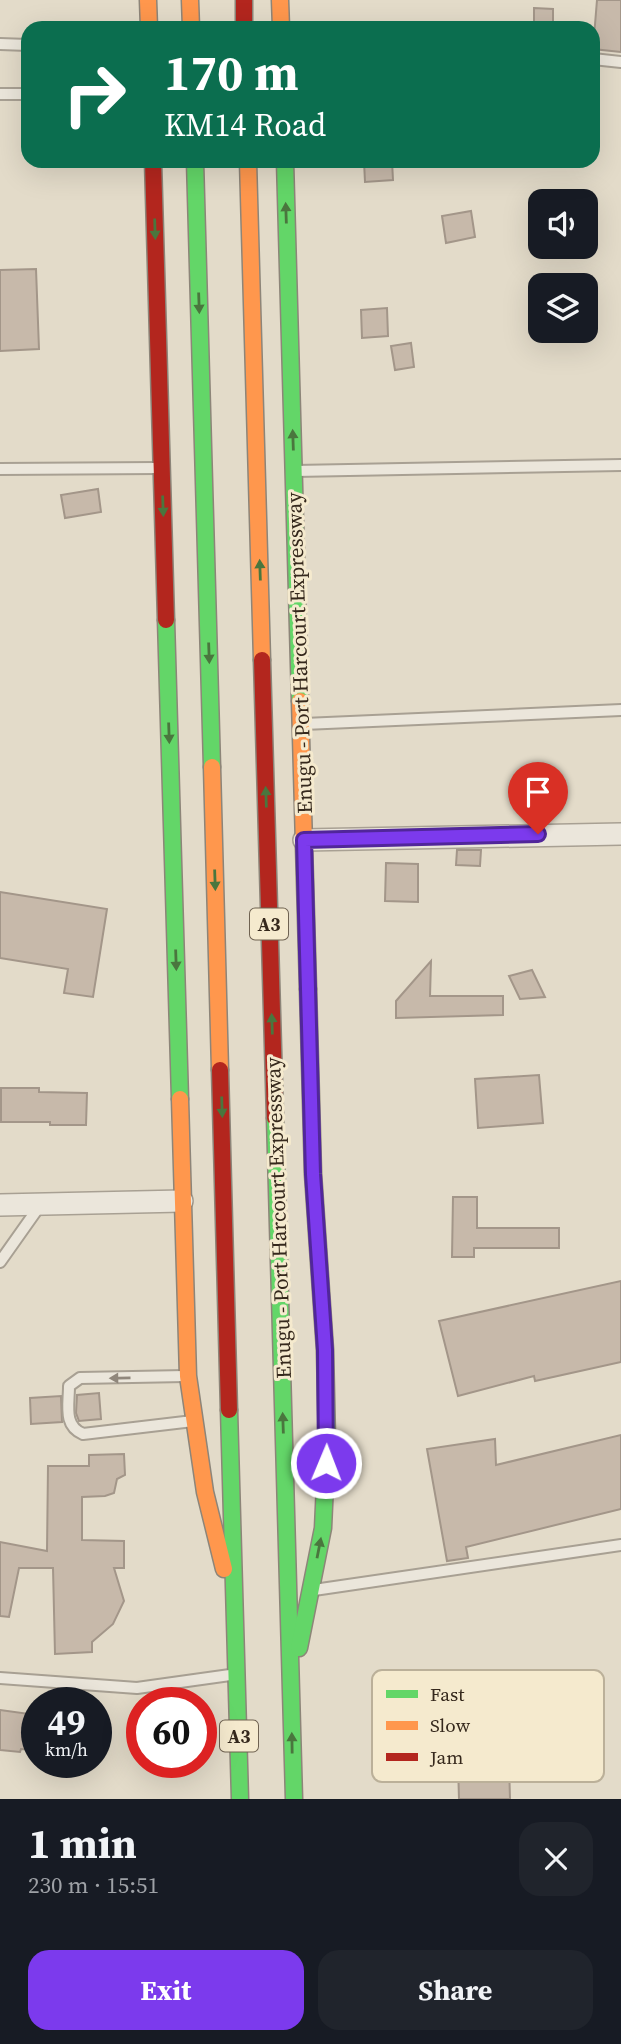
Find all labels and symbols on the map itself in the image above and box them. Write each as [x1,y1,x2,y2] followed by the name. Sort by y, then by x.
[281,201,292,223] one-way arrow
[149,218,161,240] one-way arrow
[193,292,205,314] one-way arrow
[287,429,298,451] one-way arrow
[279,492,319,814] street label: Enugu - Port Harcourt Expressway
[157,495,168,517] one-way arrow
[254,558,265,580] one-way arrow
[203,642,215,664] one-way arrow
[164,722,175,744] one-way arrow
[508,762,568,834] pin
[260,786,272,808] one-way arrow
[210,869,221,891] one-way arrow
[250,908,288,940] road number: A3
[170,950,181,972] one-way arrow
[267,1013,278,1035] one-way arrow
[258,1057,298,1379] street label: Enugu - Port Harcourt Expressway
[216,1097,227,1119] one-way arrow
[108,1372,130,1383] one-way arrow
[278,1412,289,1434] one-way arrow
[289,1426,363,1500] position arrow
[313,1537,324,1559] one-way arrow
[372,1670,604,1782] legend
[430,1681,465,1707] text: Fast
[126,1687,217,1778] speed limit sign: 60
[430,1712,471,1738] text: Slow
[220,1720,258,1752] road number: A3
[287,1732,298,1754] one-way arrow
[429,1744,463,1770] text: Jam

